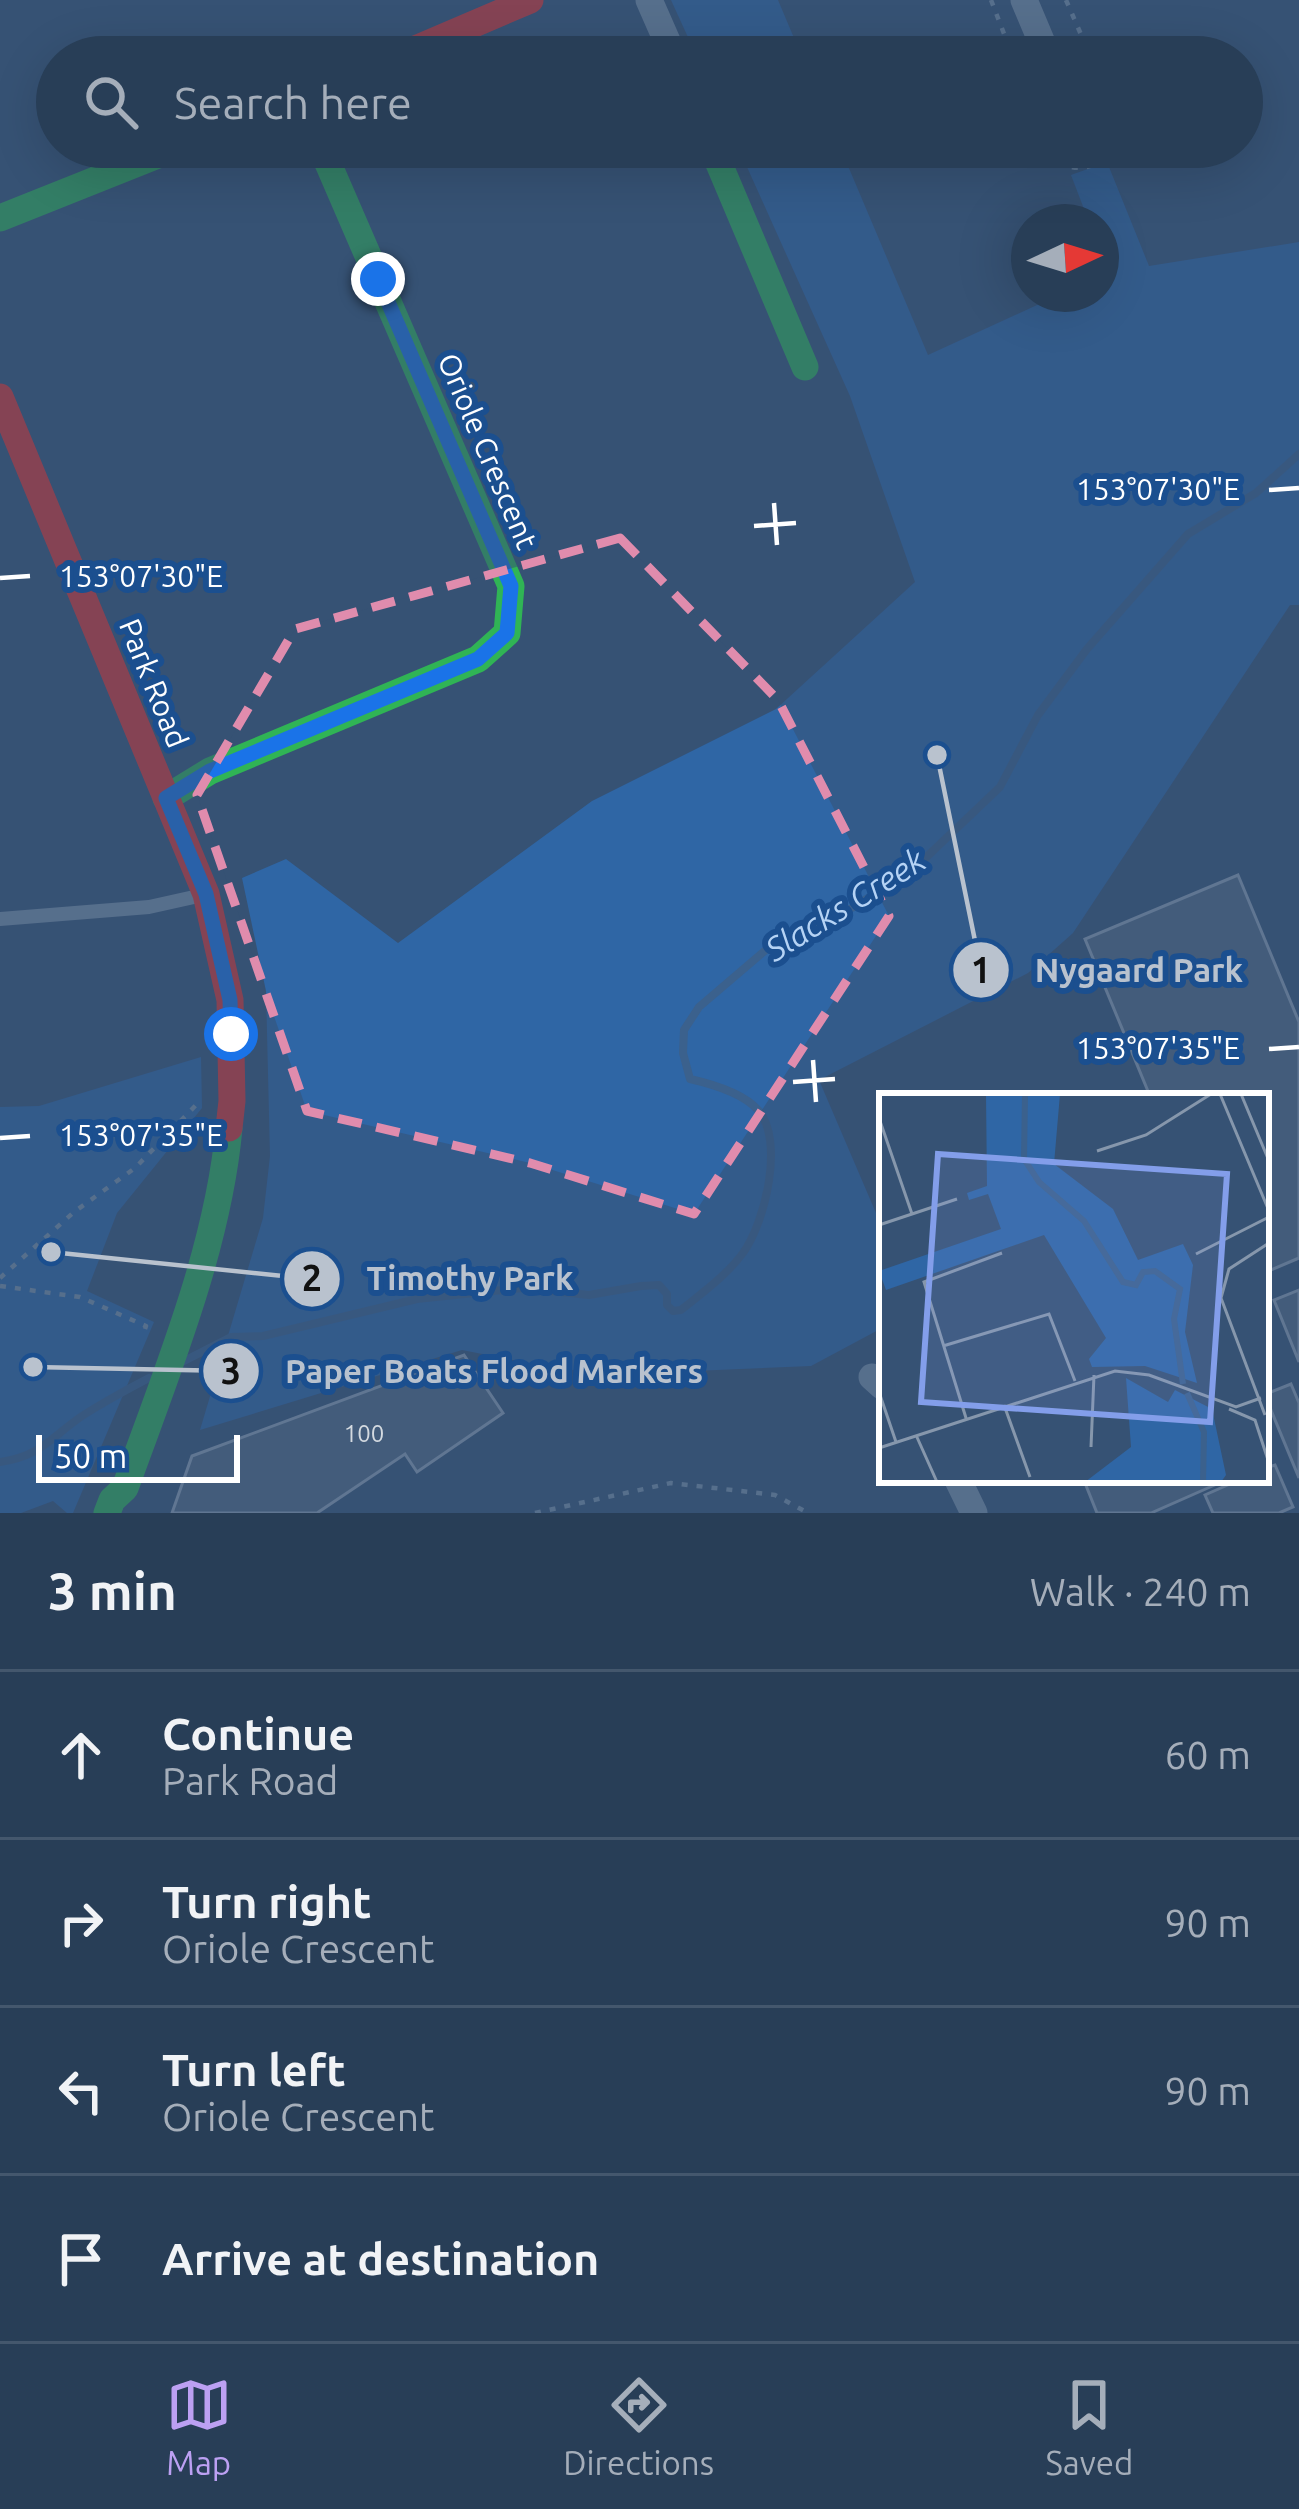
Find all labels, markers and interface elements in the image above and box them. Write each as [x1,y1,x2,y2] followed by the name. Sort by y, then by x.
[36,36,1263,168] search box
[78,69,144,135] icon: search
[174,77,412,128] text: Search here
[1011,204,1119,312] north arrow
[351,252,405,306] route end
[431,348,545,554] street label: Oriole Crescent
[1076,472,1240,506] text: 153°07'30"E
[59,559,223,593] text: 153°07'30"E
[113,614,195,752] street label: Park Road
[758,840,932,968] water label: Slacks Creek
[951,936,1267,1005] callout: Nygaard Park
[971,949,991,990] text: 1
[1035,951,1244,988] text: Nygaard Park
[204,1007,258,1061] route start
[1076,1031,1240,1065] text: 153°07'35"E
[879,1093,1269,1483] inset map
[59,1118,223,1152] text: 153°07'35"E
[282,1244,597,1313] callout: Timothy Park
[302,1257,322,1298] text: 2
[367,1259,574,1296] text: Timothy Park
[201,1337,727,1406] callout: Paper Boats Flood Markers
[221,1350,241,1391] text: 3
[285,1352,703,1389] text: Paper Boats Flood Markers
[344,1420,384,1447] house number: 100
[36,1429,240,1482] scale bar
[54,1437,127,1474] text: 50 m
[48,1562,177,1620] text: 3 min
[1030,1570,1251,1613] text: Walk · 240 m
[162,1708,354,1759] text: Continue
[48,1722,114,1788] icon: ahead
[1164,1733,1251,1776] text: 60 m
[162,1759,338,1802] text: Park Road
[162,1876,371,1927] text: Turn right
[48,1890,114,1956] icon: right
[1164,1901,1251,1944] text: 90 m
[162,1927,434,1970] text: Oriole Crescent
[162,2044,346,2095] text: Turn left
[48,2058,114,2124] icon: left
[1164,2069,1251,2112] text: 90 m
[162,2095,434,2138] text: Oriole Crescent
[48,2226,114,2292] icon: arrive
[162,2233,599,2284] text: Arrive at destination
[166,2372,232,2481] tab: Map
[563,2372,714,2481] tab: Directions
[1045,2372,1133,2481] tab: Saved

